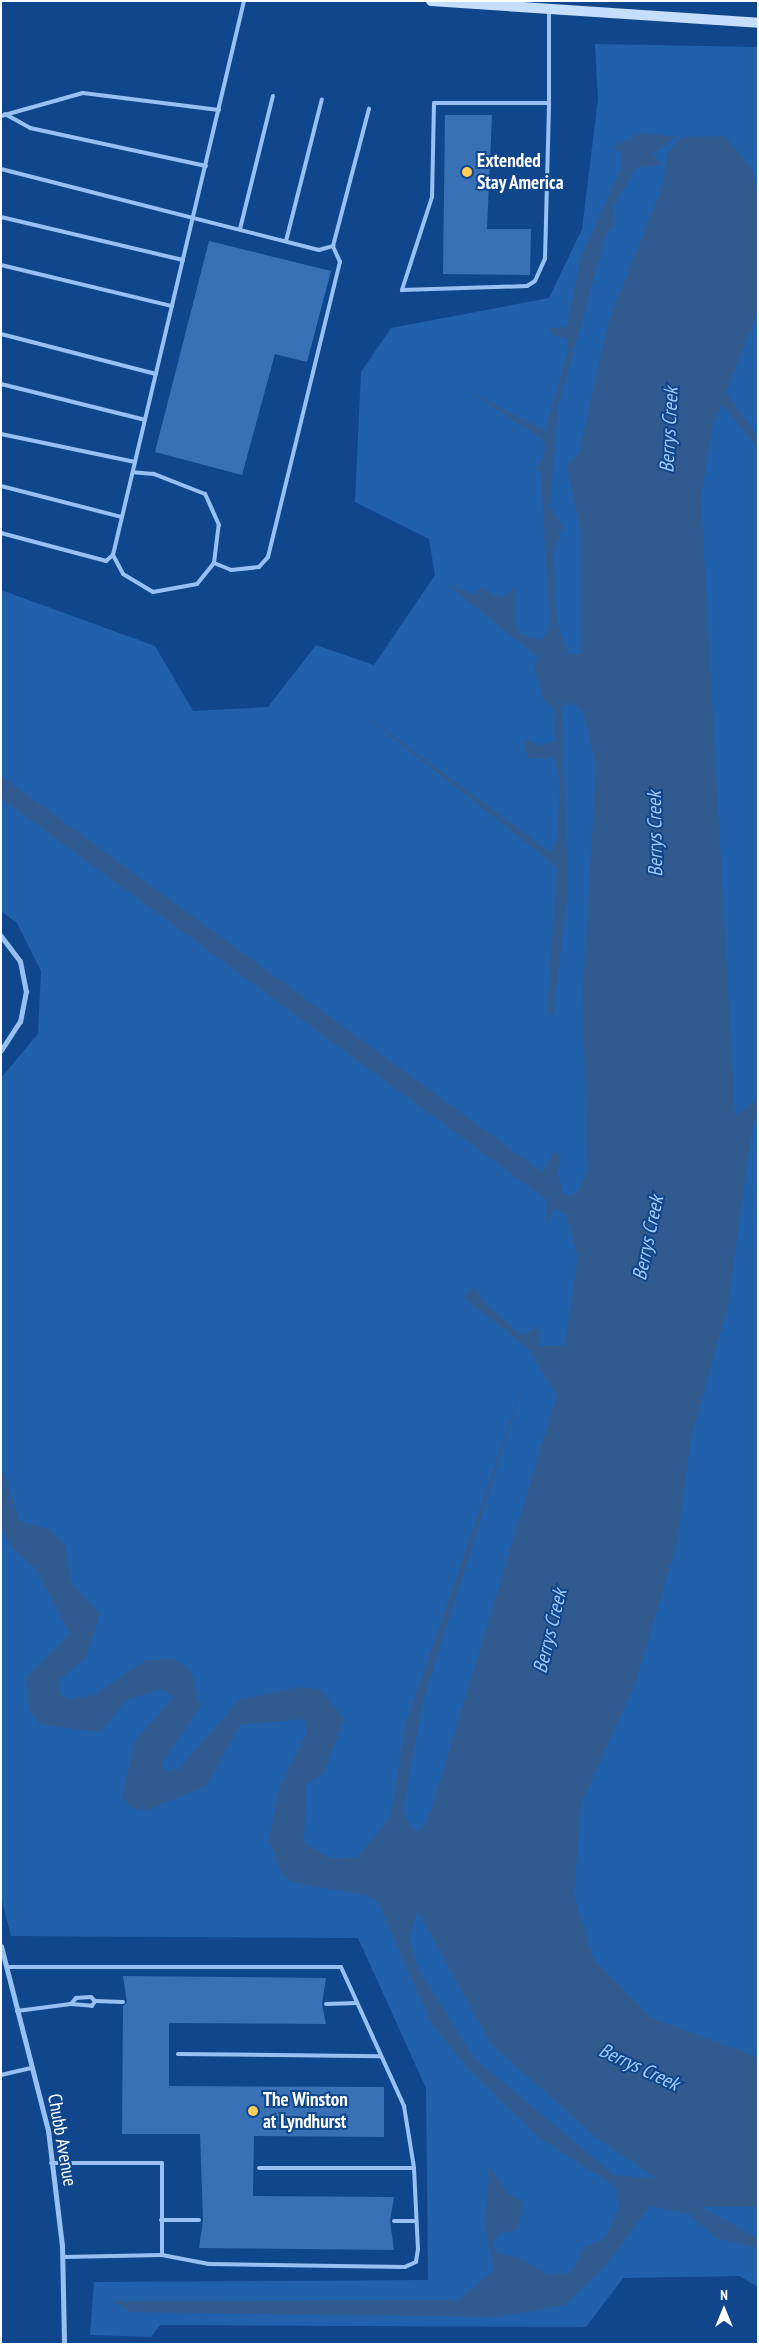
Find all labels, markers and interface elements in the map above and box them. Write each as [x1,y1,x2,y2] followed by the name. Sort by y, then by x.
[477,150,565,194] place label: Extended Stay America
[461,166,473,178] marker: Extended Stay America
[655,387,683,473] water label: Berrys Creek
[642,791,668,877] water label: Berrys Creek
[627,1194,669,1282] water label: Berrys Creek
[528,1587,572,1675] water label: Berrys Creek
[595,2038,683,2096] water label: Berrys Creek
[263,2089,348,2133] place label: The Winston at Lyndhurst
[43,2092,81,2188] street label: Chubb Avenue
[247,2105,259,2117] marker: The Winston at Lyndhurst
[699,2285,749,2335] north arrow
[720,2286,728,2304] text: N

